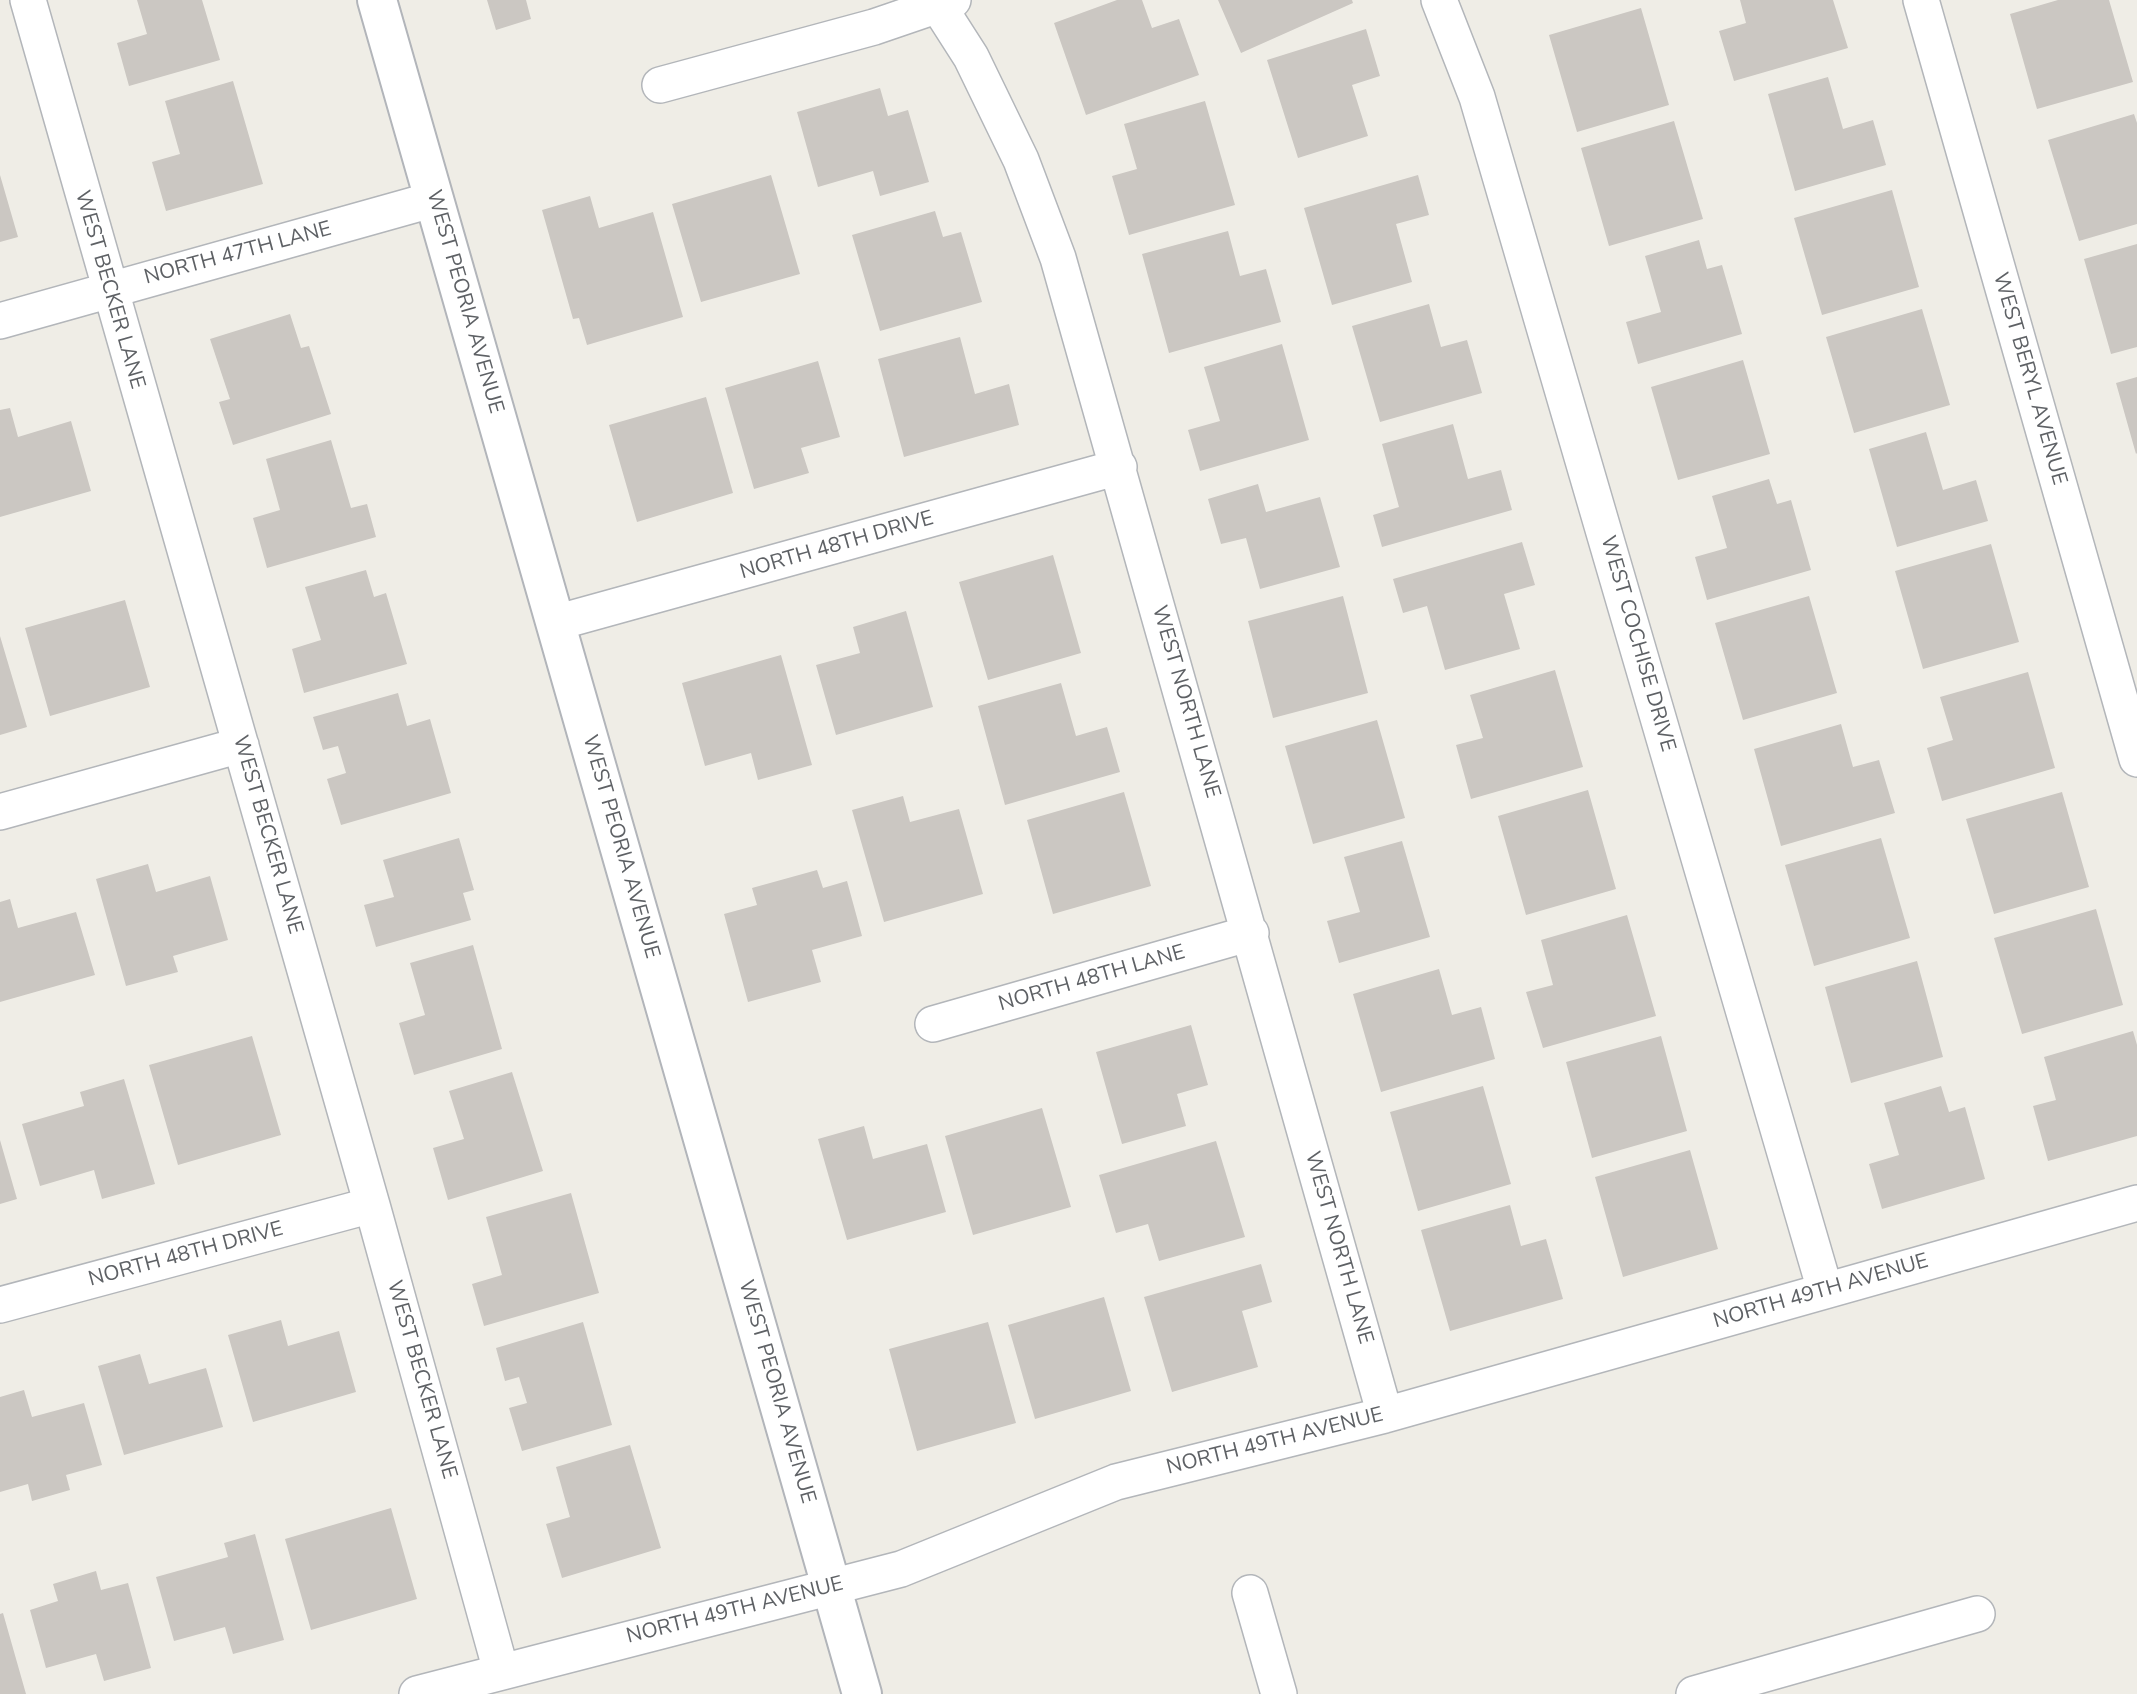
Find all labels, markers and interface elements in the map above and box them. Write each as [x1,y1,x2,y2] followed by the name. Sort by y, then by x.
[420,187,508,417] street label: WEST PEORIA AVENUE
[69,188,149,392] street label: WEST BECKER LANE
[142,217,334,291] street label: NORTH 47TH LANE
[1987,270,2071,488] street label: WEST BERYL AVENUE
[737,506,937,586] street label: NORTH 48TH DRIVE
[1594,533,1680,755] street label: WEST COCHISE DRIVE
[1145,603,1225,801] street label: WEST NORTH LANE
[576,732,664,962] street label: WEST PEORIA AVENUE
[227,733,307,937] street label: WEST BECKER LANE
[996,940,1188,1018] street label: NORTH 48TH LANE
[1298,1149,1378,1347] street label: WEST NORTH LANE
[86,1217,286,1293] street label: NORTH 48TH DRIVE
[1711,1249,1931,1335] street label: NORTH 49TH AVENUE
[732,1277,820,1507] street label: WEST PEORIA AVENUE
[381,1278,461,1482] street label: WEST BECKER LANE
[1164,1403,1386,1481] street label: NORTH 49TH AVENUE
[624,1572,846,1650] street label: NORTH 49TH AVENUE

